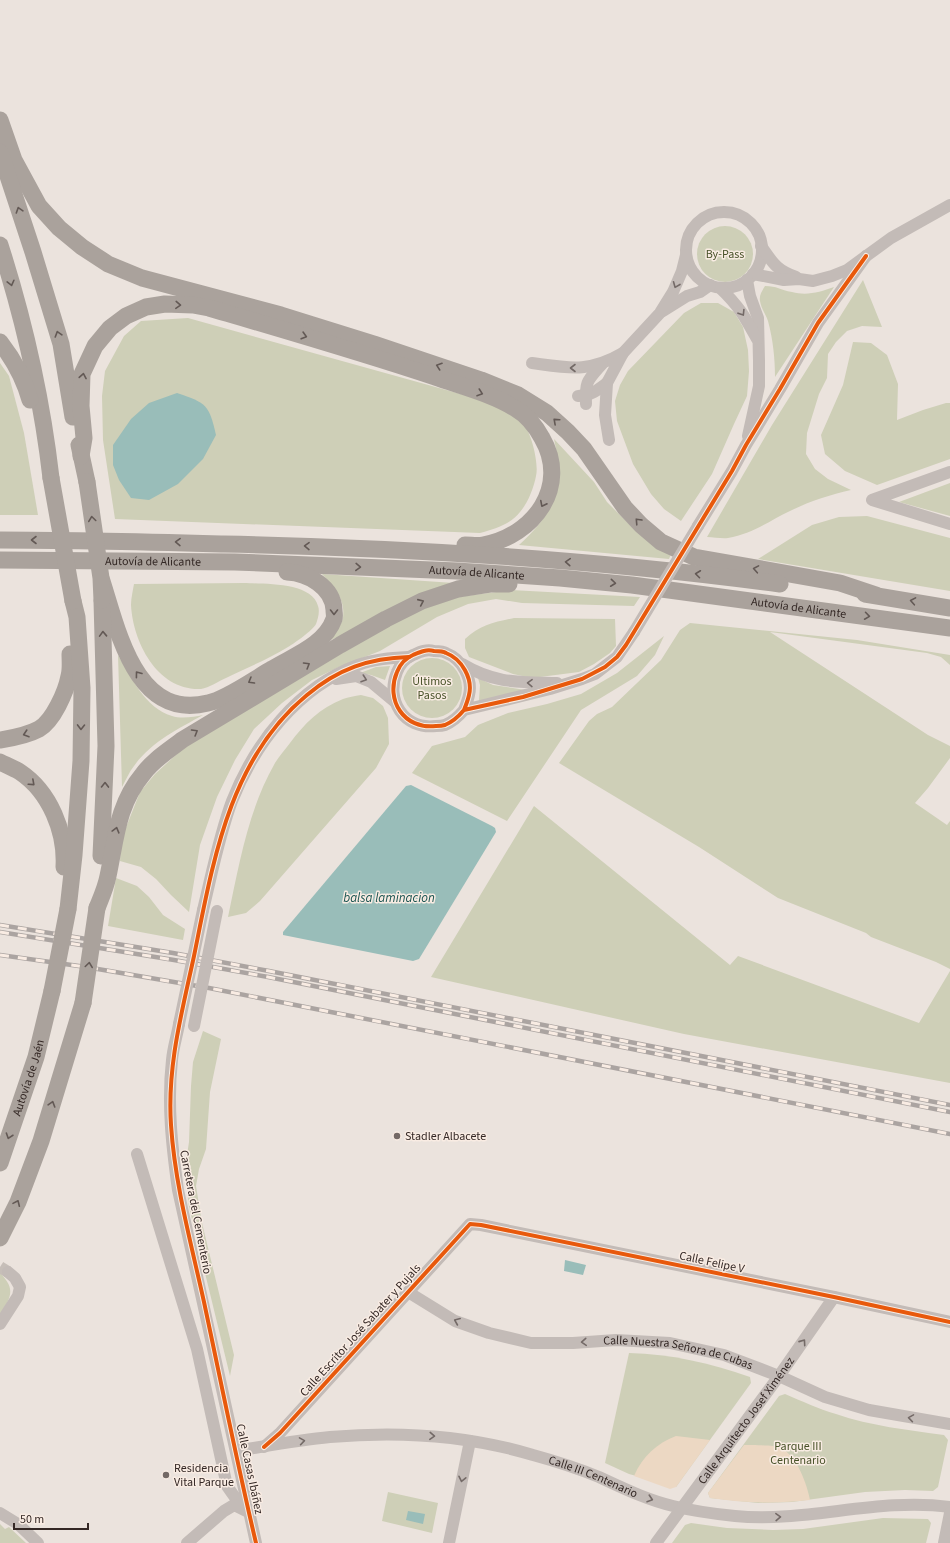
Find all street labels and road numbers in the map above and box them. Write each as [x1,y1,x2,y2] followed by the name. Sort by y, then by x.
[105,553,201,571] street label: Autovía de Alicante
[429,562,525,585] street label: Autovía de Alicante
[750,593,847,623] street label: Autovía de Alicante
[9,1038,49,1118] street label: Autovía de Jaén
[175,1149,216,1276] street label: Carretera del Cementerio
[678,1247,747,1278] street label: Calle Felipe V
[296,1260,425,1401] street label: Calle Escritor José Sabater y Pujals
[603,1332,755,1374] street label: Calle Nuestra Señora de Cubas
[694,1354,799,1488] street label: Calle Arquitecto Josef Ximénez
[232,1422,267,1516] street label: Calle Casas Ibáñez
[546,1452,640,1502] street label: Calle III Centenario

